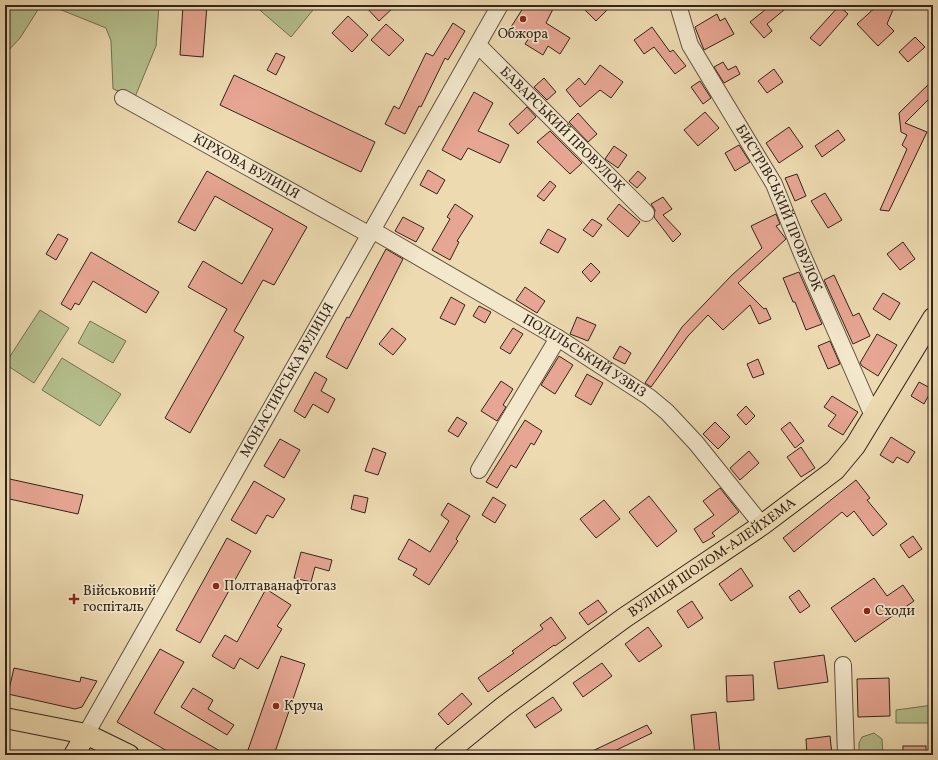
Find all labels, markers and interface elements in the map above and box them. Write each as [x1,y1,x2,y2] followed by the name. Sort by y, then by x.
[518,14,528,24] marker: Обжора
[498,25,548,44] place label: Обжора
[495,62,629,196] street label: БАВАРСЬКИЙ ПРОВУЛОК
[731,121,827,295] street label: БИСТРІВСЬКИЙ ПРОВУЛОК
[190,129,303,204] street label: КІРХОВА ВУЛИЦЯ
[235,299,338,461] street label: МОНАСТИРСЬКА ВУЛИЦЯ
[519,310,650,402] street label: ПОДІЛЬСЬКИЙ УЗВІЗ
[624,493,800,622] street label: ВУЛИЦЯ ШОЛОМ-АЛЕЙХЕМА
[224,577,336,596] place label: Полтаванафтогаз
[211,581,221,591] marker: Полтаванафтогаз
[83,582,157,617] place label: Військовий госпіталь
[68,593,80,605] marker: Військовий госпіталь
[875,602,916,621] place label: Сходи
[862,606,872,616] marker: Сходи
[284,697,324,716] place label: Круча
[271,701,281,711] marker: Круча

